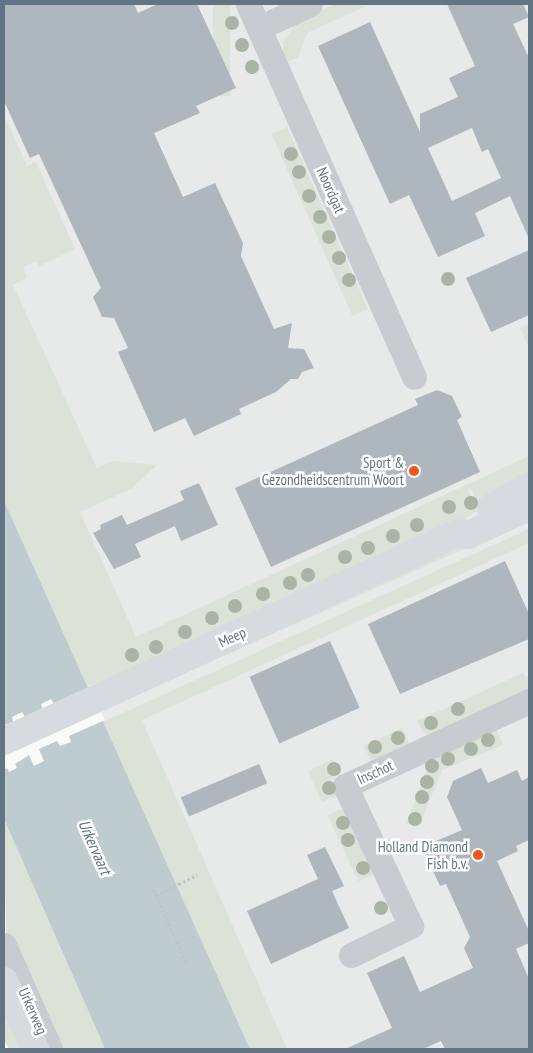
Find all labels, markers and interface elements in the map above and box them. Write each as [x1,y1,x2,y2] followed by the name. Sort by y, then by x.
[313,164,349,216] street label: Noordgat
[262,453,404,488] place label: Sport & Gezondheidscentrum Woort
[408,465,420,477] marker: Sport & Gezondheidscentrum Woort
[215,623,249,651] street label: Meep
[354,756,396,788] street label: Inschot
[74,817,116,877] water label: Urkervaart
[378,837,468,872] place label: Holland Diamond Fish b.v.
[472,849,484,861] marker: Holland Diamond Fish b.v.
[15,985,51,1037] street label: Urkerweg

